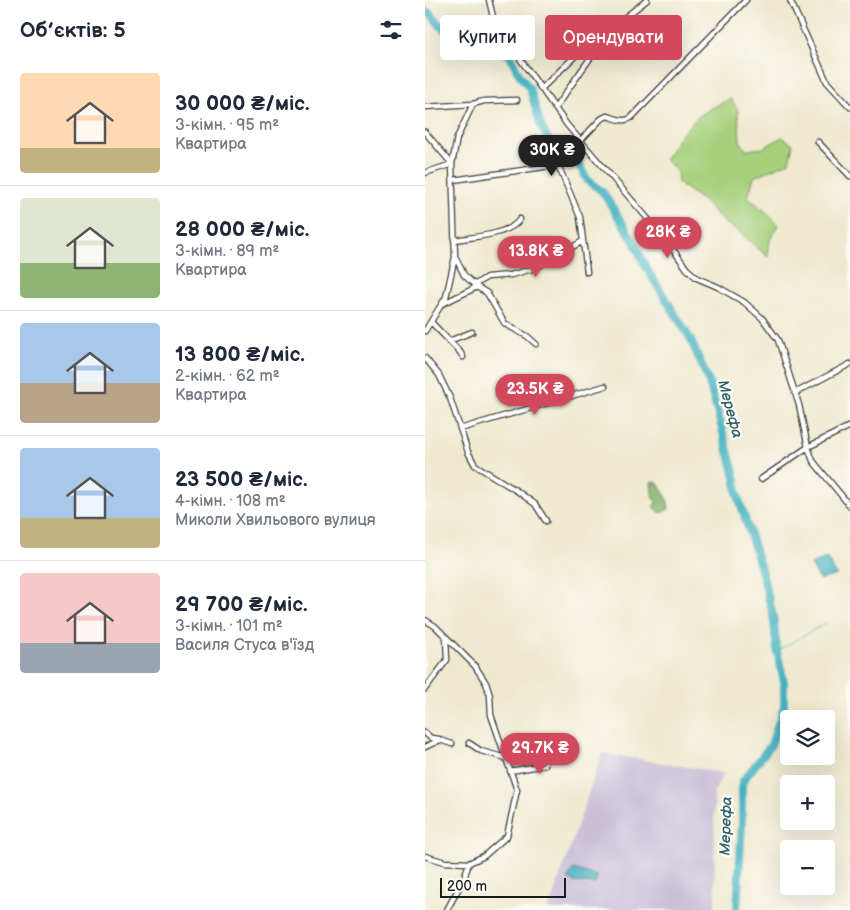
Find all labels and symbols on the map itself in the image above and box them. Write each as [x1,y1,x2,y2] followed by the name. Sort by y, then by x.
[517,134,587,177] pin: 30K ₴
[633,216,703,259] pin: 28K ₴
[490,236,582,278] pin: 13.8K ₴
[489,374,581,416] pin: 23.5K ₴
[713,378,747,440] water label: Мерефа
[494,732,586,775] pin: 29.7K ₴
[715,796,737,856] water label: Мерефа
[440,875,566,898] scale bar

